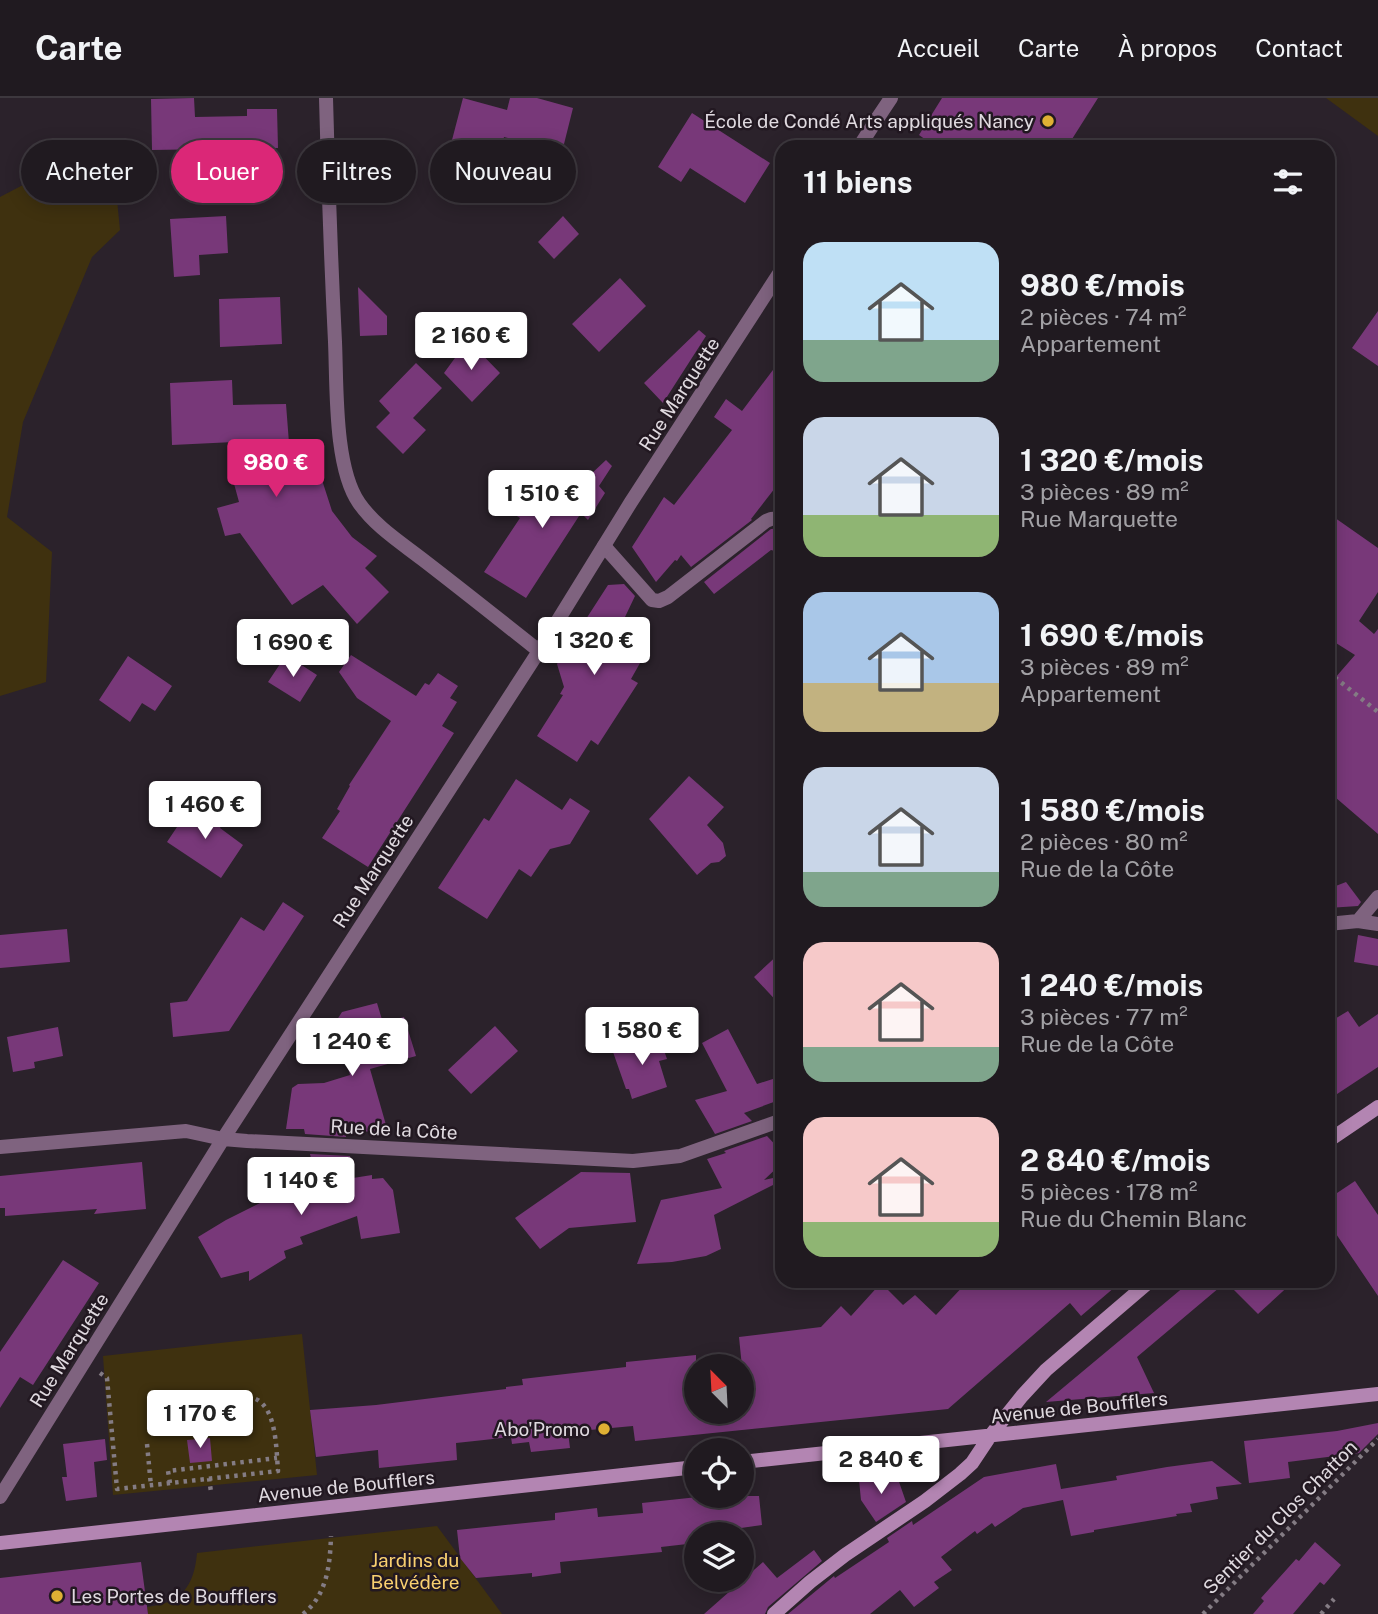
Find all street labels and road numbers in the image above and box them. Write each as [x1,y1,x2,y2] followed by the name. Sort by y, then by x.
[634,333,724,455] street label: Rue Marquette
[328,810,418,932] street label: Rue Marquette
[330,1115,458,1143] street label: Rue de la Côte
[25,1289,113,1411] street label: Rue Marquette
[989,1387,1169,1427] street label: Avenue de Boufflers
[1199,1436,1361,1598] street label: Sentier du Clos Chatton
[256,1466,436,1506] street label: Avenue de Boufflers

